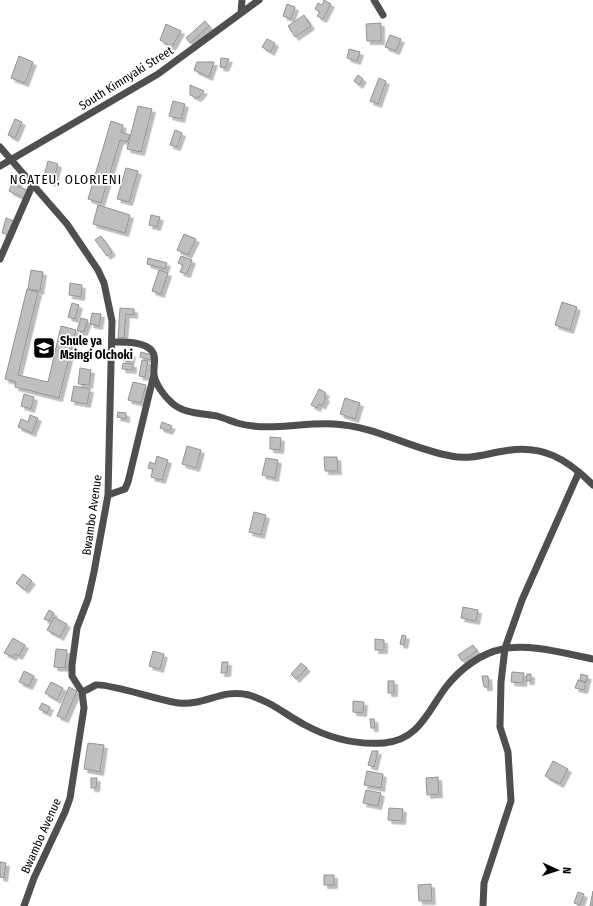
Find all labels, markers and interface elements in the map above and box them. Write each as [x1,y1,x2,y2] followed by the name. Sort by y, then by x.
[76,43,176,113] street label: South Kimnyaki Street
[10,172,122,187] district label: NGATEU, OLORIENI
[60,334,133,362] place label: Shule ya Msingi Olchoki
[31,335,57,361] school or university icon: Shule ya Msingi Olchoki
[79,474,105,556] street label: Bwambo Avenue
[18,796,64,876] street label: Bwambo Avenue
[537,850,577,890] north arrow
[560,867,573,874] text: N

